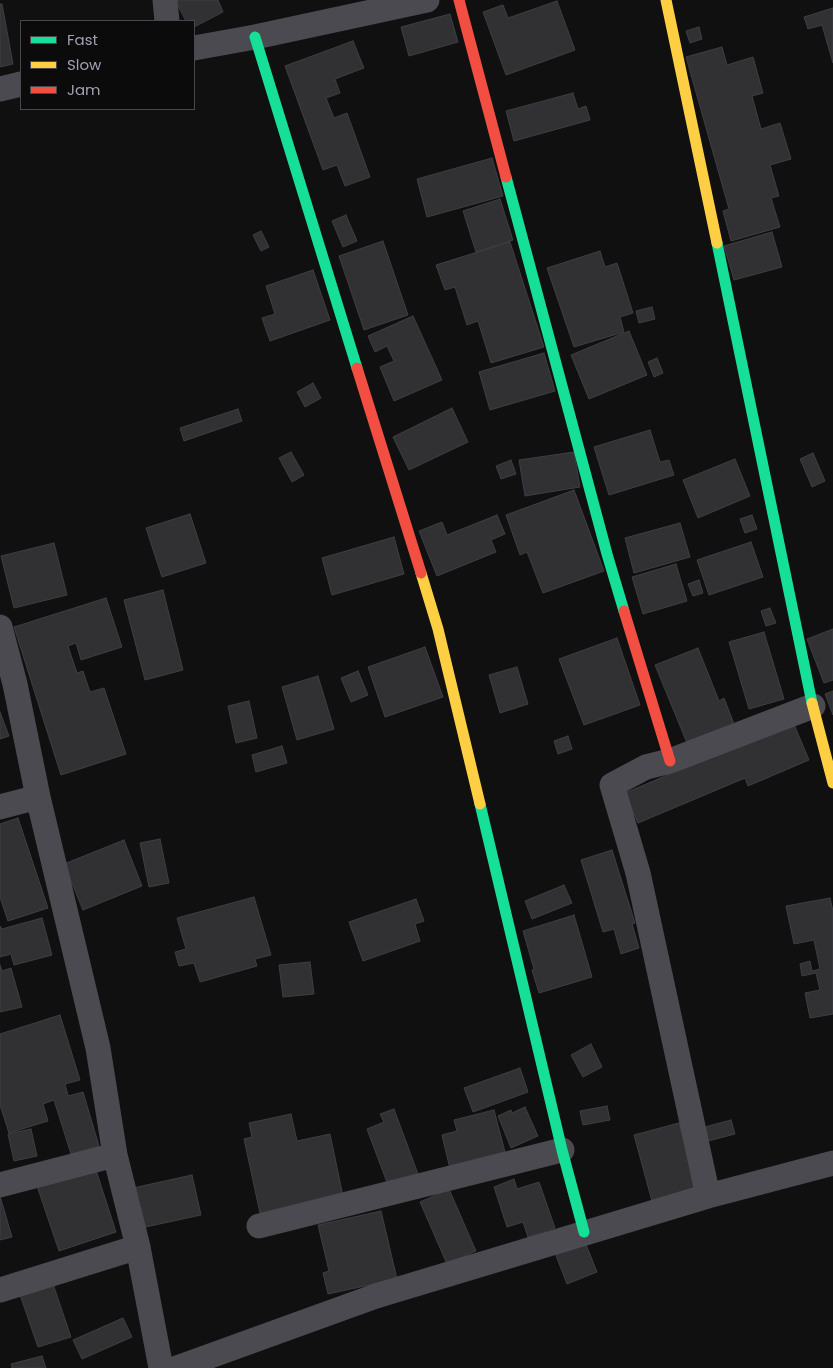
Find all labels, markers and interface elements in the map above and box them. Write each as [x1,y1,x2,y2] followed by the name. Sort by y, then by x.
[20,20,195,110] legend
[67,29,98,50] text: Fast
[67,54,101,75] text: Slow
[67,79,101,100] text: Jam

